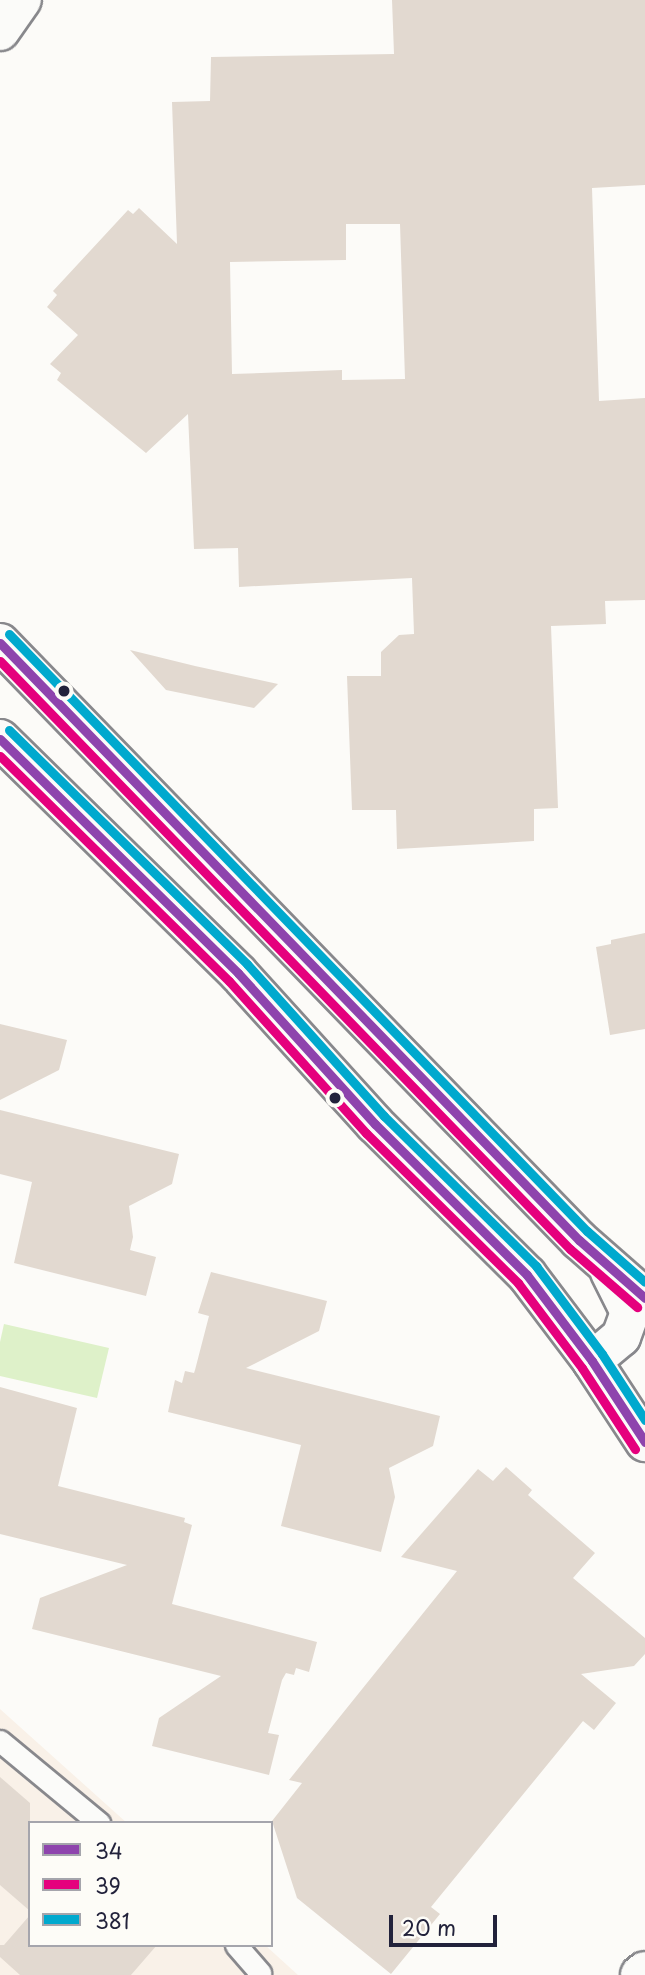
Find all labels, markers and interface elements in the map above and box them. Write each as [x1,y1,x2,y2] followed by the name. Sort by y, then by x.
[57,684,71,698] unlabelled marker
[328,1091,342,1105] unlabelled marker
[28,1821,273,1947] legend
[95,1834,123,1866] text: 34
[95,1869,121,1901] text: 39
[393,1902,502,1946] scale bar
[95,1904,130,1936] text: 381
[402,1911,456,1943] text: 20 m

